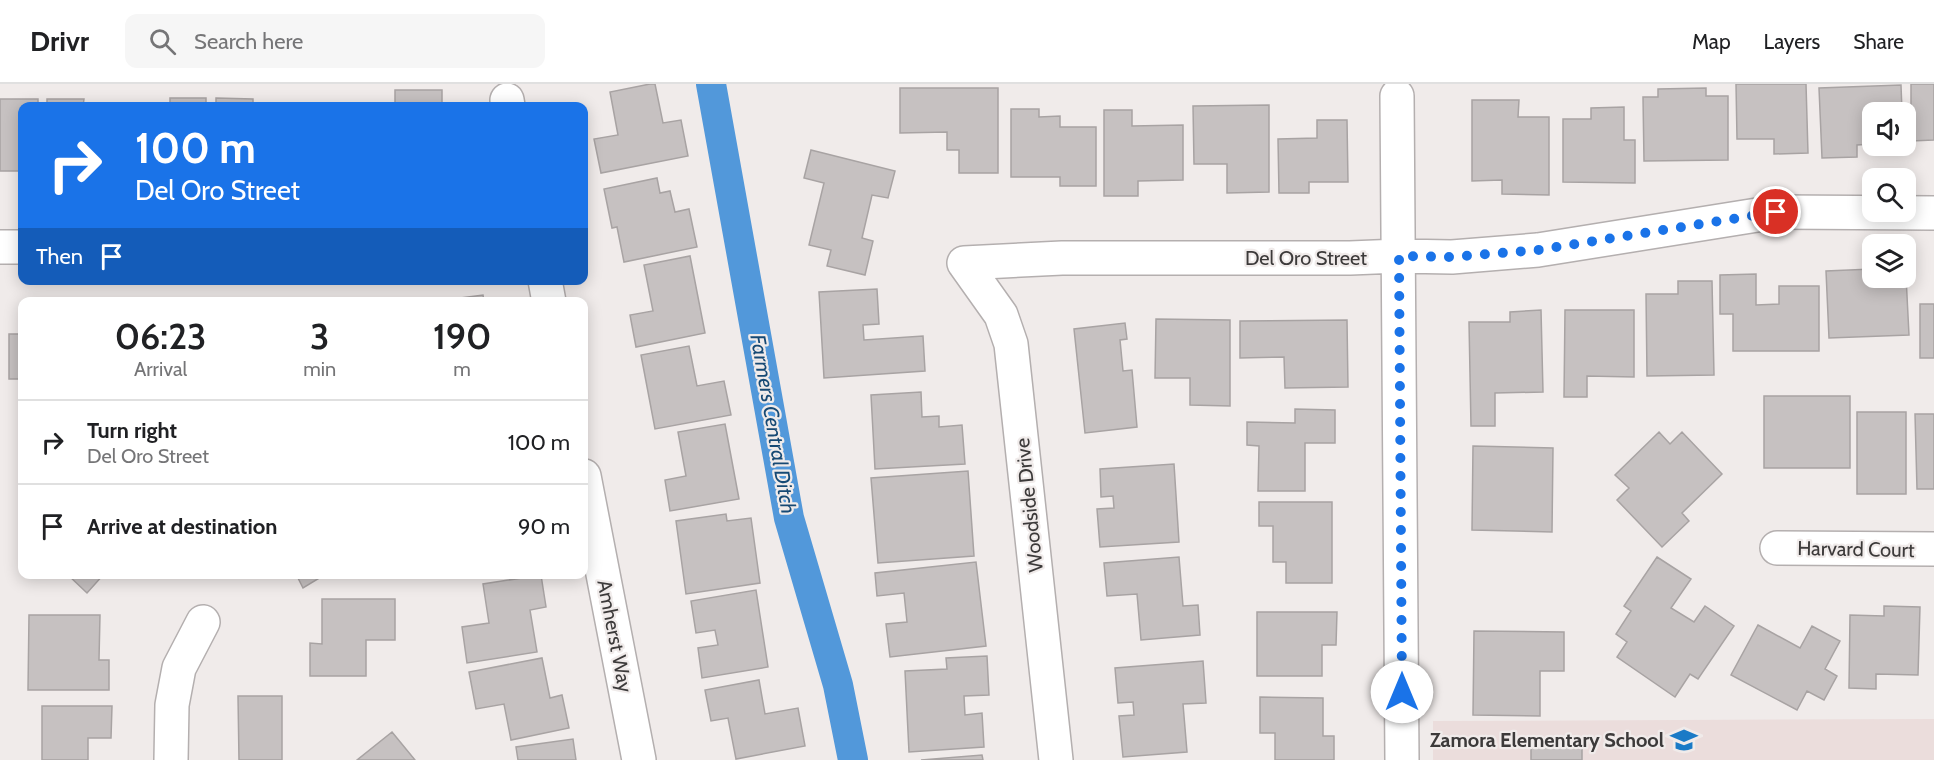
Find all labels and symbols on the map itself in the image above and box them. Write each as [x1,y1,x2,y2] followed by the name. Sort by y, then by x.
[1750,186,1801,237] pin
[1245,246,1367,270] street label: Del Oro Street
[745,332,802,516] water label: Farmers Central Ditch
[1010,437,1048,573] street label: Woodside Drive
[1797,536,1915,562] street label: Harvard Court
[592,578,638,694] street label: Amherst Way
[1370,660,1434,724] position arrow
[1669,725,1699,755] school or university icon: Zamora Elementary School
[1430,728,1664,752] place label: Zamora Elementary School

